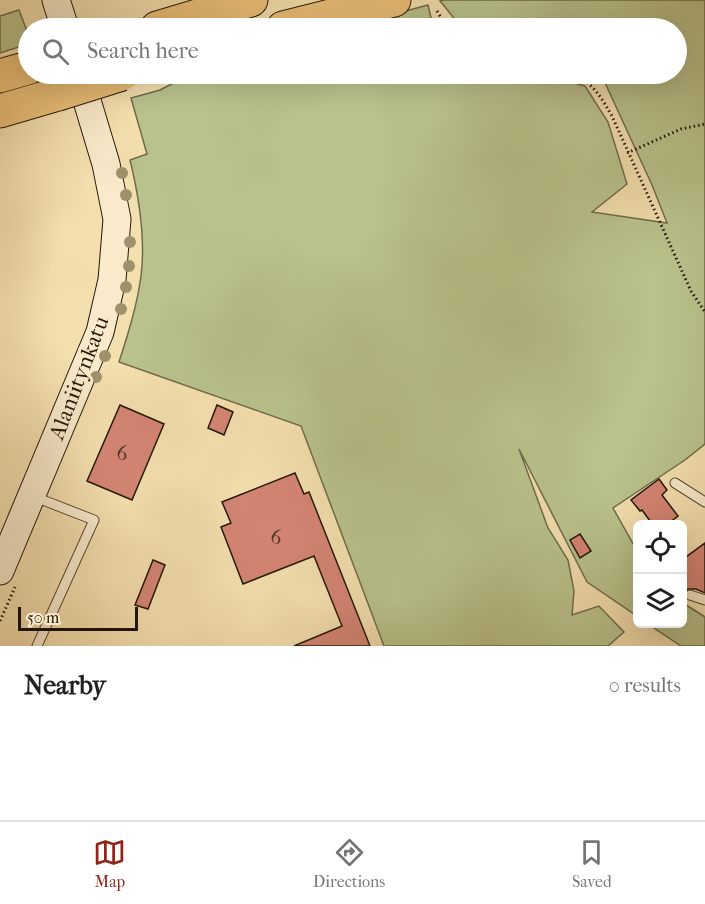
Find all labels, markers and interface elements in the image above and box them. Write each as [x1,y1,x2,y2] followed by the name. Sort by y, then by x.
[18,18,687,84] search box
[39,35,72,68] icon: search
[87,38,199,64] text: Search here
[43,312,115,444] street label: Alaniitynkatu
[117,442,128,465] house number: 6
[633,520,687,628] map controls
[633,520,687,574] button: locate
[271,526,282,549] house number: 6
[633,574,687,628] button: layers
[18,604,138,632] scale bar
[27,608,59,627] text: 50 m
[24,670,106,701] text: Nearby
[609,674,681,697] text: 0 results
[93,836,126,891] tab: Map
[313,836,385,891] tab: Directions
[572,836,612,891] tab: Saved

